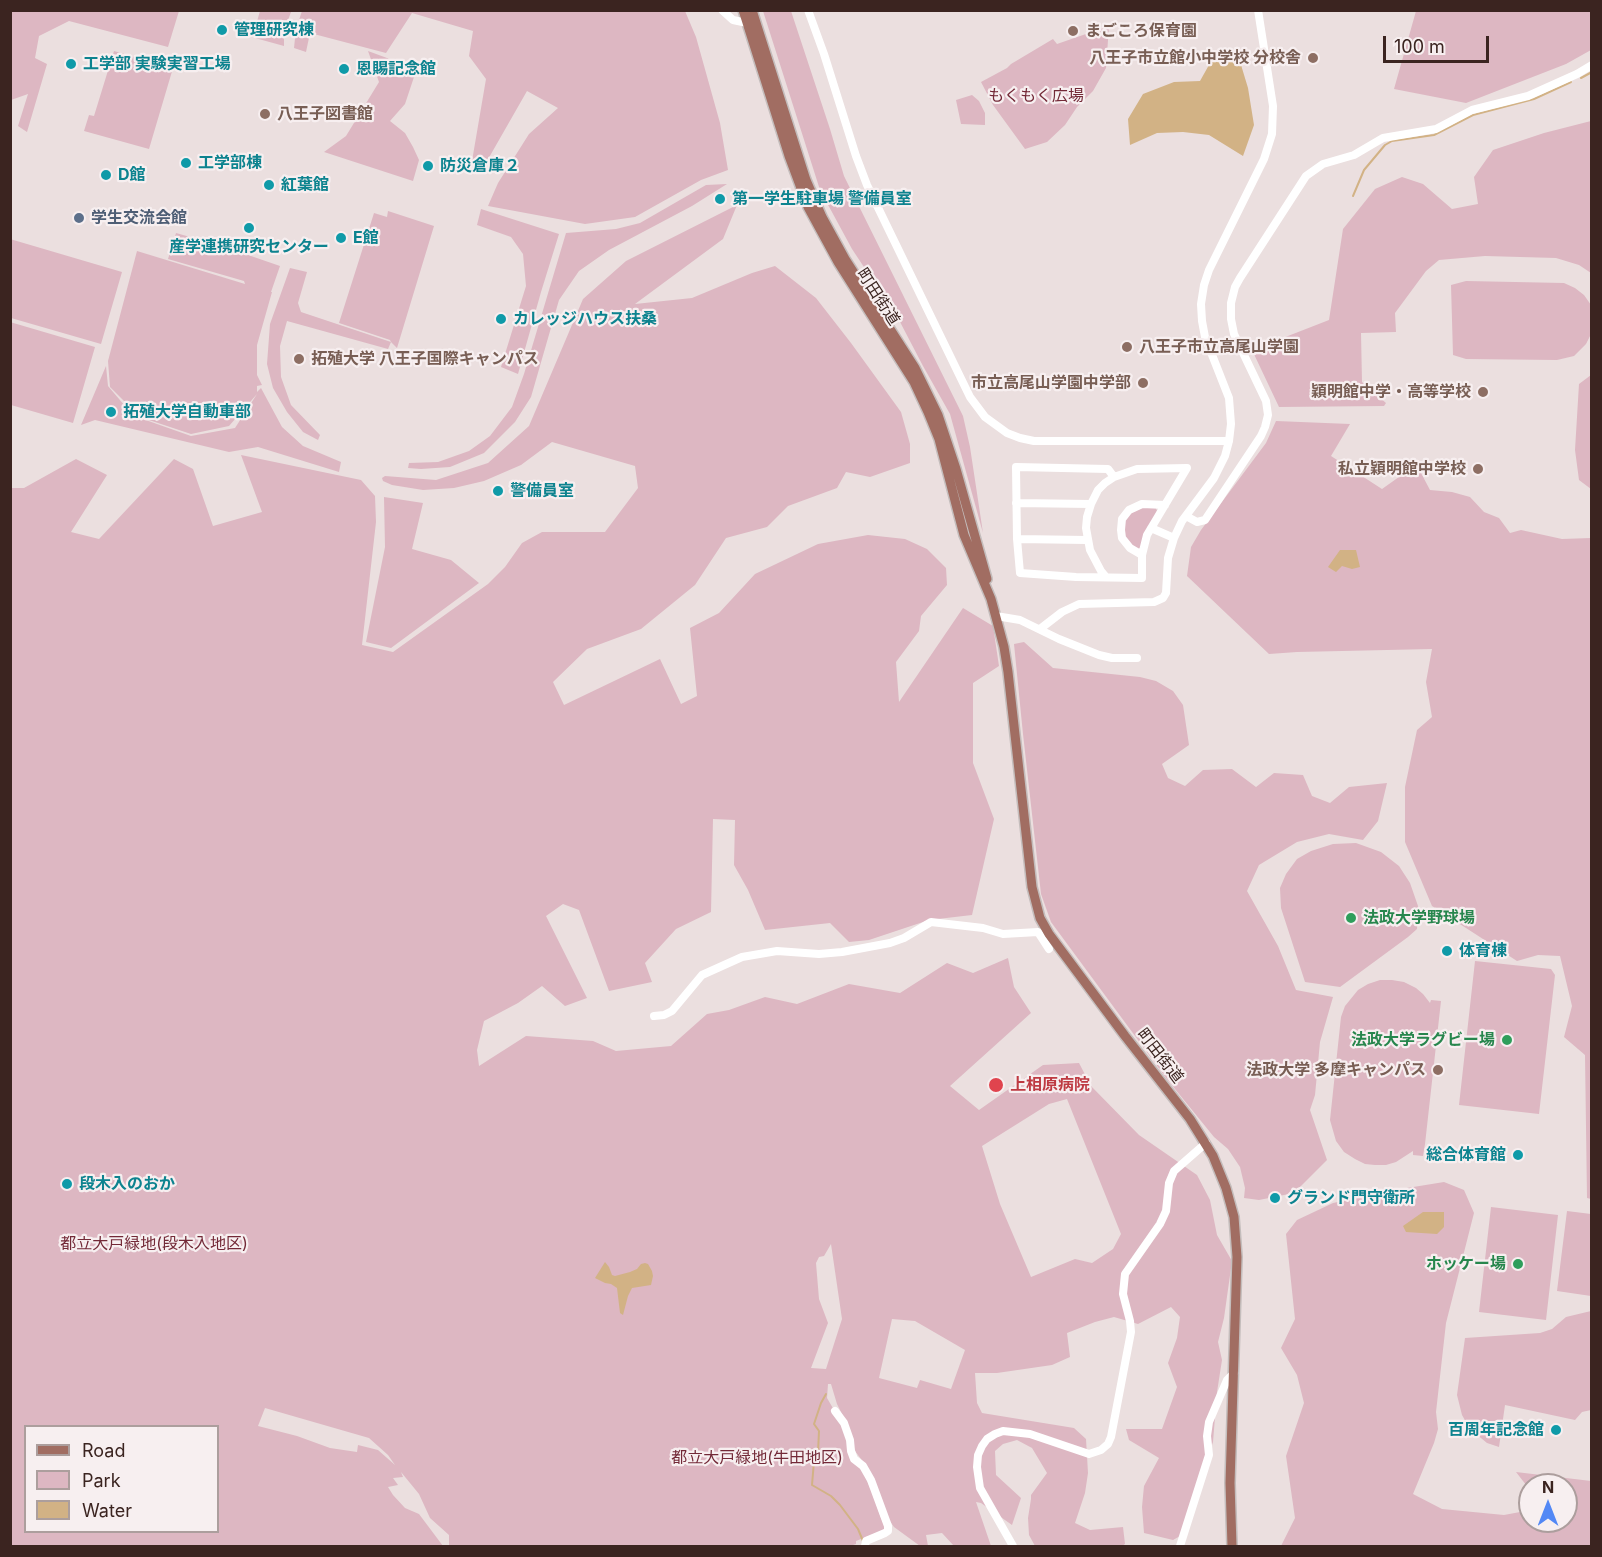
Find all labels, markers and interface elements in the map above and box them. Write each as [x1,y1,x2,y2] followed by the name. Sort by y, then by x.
[234,20,314,40] place label: 管理研究棟
[1085,21,1197,41] place label: まごころ保育園
[215,23,229,37] marker: 管理研究棟
[1066,24,1080,38] marker: まごころ保育園
[1386,24,1492,62] scale bar
[1394,36,1445,57] text: 100 m
[1089,48,1301,68] place label: 八王子市立館小中学校 分校舎
[1306,51,1320,65] marker: 八王子市立館小中学校 分校舎
[83,54,231,74] place label: 工学部 実験実習工場
[64,57,78,71] marker: 工学部 実験実習工場
[356,59,436,79] place label: 恩賜記念館
[337,62,351,76] marker: 恩賜記念館
[988,86,1084,106] park label: もくもく広場
[277,104,373,124] place label: 八王子図書館
[258,107,272,121] marker: 八王子図書館
[198,153,262,173] place label: 工学部棟
[179,156,193,170] marker: 工学部棟
[440,156,520,176] place label: 防災倉庫２
[421,159,435,173] marker: 防災倉庫２
[118,165,146,185] place label: D館
[99,168,113,182] marker: D館
[281,175,329,195] place label: 紅葉館
[262,178,276,192] marker: 紅葉館
[732,189,912,209] place label: 第一学生駐車場 警備員室
[713,192,727,206] marker: 第一学生駐車場 警備員室
[91,208,187,228] place label: 学生交流会館
[72,211,86,225] marker: 学生交流会館
[242,221,256,235] marker: 産学連携研究センター
[353,228,379,248] place label: E館
[334,231,348,245] marker: E館
[169,237,329,257] place label: 産学連携研究センター
[853,265,903,329] street label: 町田街道
[513,309,657,329] place label: カレッジハウス扶桑
[494,312,508,326] marker: カレッジハウス扶桑
[1139,337,1299,357] place label: 八王子市立高尾山学園
[1120,340,1134,354] marker: 八王子市立高尾山学園
[311,349,539,369] place label: 拓殖大学 八王子国際キャンパス
[292,352,306,366] marker: 拓殖大学 八王子国際キャンパス
[971,373,1131,393] place label: 市立高尾山学園中学部
[1136,376,1150,390] marker: 市立高尾山学園中学部
[1311,382,1471,402] place label: 穎明館中学・高等学校
[1476,385,1490,399] marker: 穎明館中学・高等学校
[123,402,251,422] place label: 拓殖大学自動車部
[104,405,118,419] marker: 拓殖大学自動車部
[1338,459,1466,479] place label: 私立穎明館中学校
[1471,462,1485,476] marker: 私立穎明館中学校
[510,481,574,501] place label: 警備員室
[491,484,505,498] marker: 警備員室
[1363,908,1475,928] place label: 法政大学野球場
[1344,911,1358,925] marker: 法政大学野球場
[1459,941,1507,961] place label: 体育棟
[1440,944,1454,958] marker: 体育棟
[1133,1025,1187,1087] street label: 町田街道
[1351,1030,1495,1050] place label: 法政大学ラグビー場
[1500,1033,1514,1047] marker: 法政大学ラグビー場
[1246,1060,1426,1080] place label: 法政大学 多摩キャンパス
[1431,1063,1445,1077] marker: 法政大学 多摩キャンパス
[1010,1075,1090,1095] place label: 上相原病院
[987,1076,1005,1094] marker: 上相原病院
[1426,1145,1506,1165] place label: 総合体育館
[1511,1148,1525,1162] marker: 総合体育館
[79,1174,175,1194] place label: 段木入のおか
[60,1177,74,1191] marker: 段木入のおか
[1287,1188,1415,1208] place label: グランド門守衛所
[1268,1191,1282,1205] marker: グランド門守衛所
[60,1234,248,1254] park label: 都立大戸緑地(段木入地区)
[1426,1254,1506,1274] place label: ホッケー場
[1511,1257,1525,1271] marker: ホッケー場
[1448,1420,1544,1440] place label: 百周年記念館
[1549,1423,1563,1437] marker: 百周年記念館
[24,1425,219,1533] legend
[82,1440,125,1461] text: Road
[671,1448,843,1468] park label: 都立大戸緑地(牛田地区)
[82,1470,121,1491] text: Park
[1518,1473,1578,1533] north arrow
[1542,1477,1554,1497] text: N
[82,1500,132,1521] text: Water

